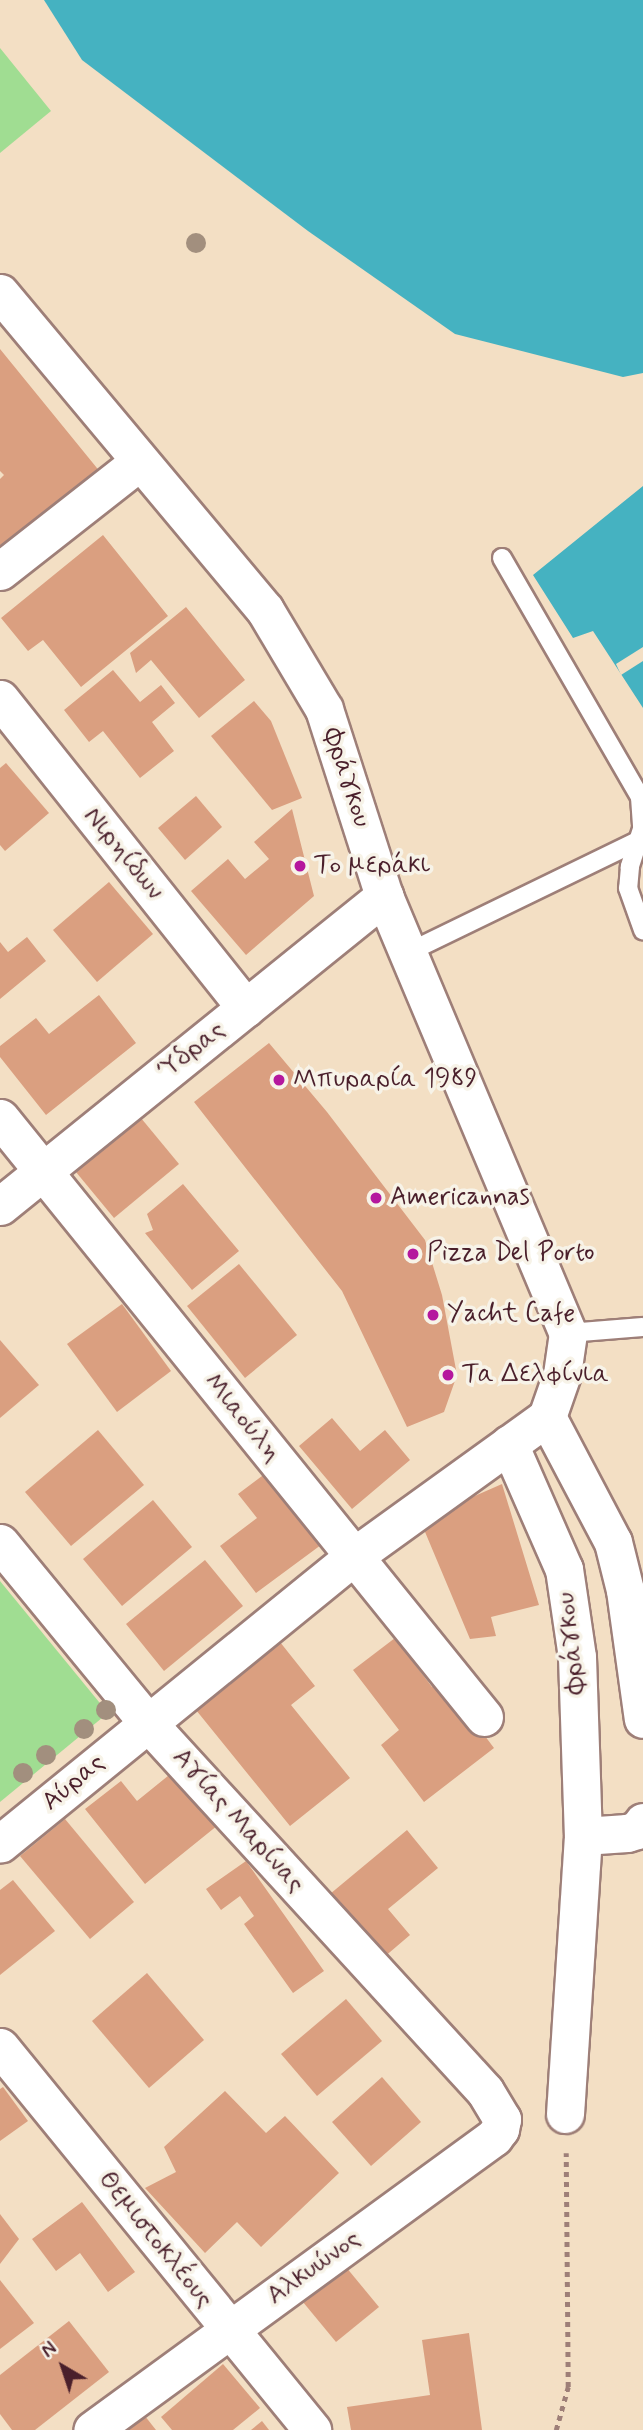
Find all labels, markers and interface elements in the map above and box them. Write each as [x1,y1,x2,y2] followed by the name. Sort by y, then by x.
[315,725,377,831] street label: Φράγκου
[76,801,170,907] street label: Νιρηίδων
[314,850,430,882] place label: Το μεράκι
[292,858,308,874] marker: Το μεράκι
[152,1015,232,1087] street label: Ύδρας
[293,1064,477,1096] place label: Μπυραρία 1989
[271,1072,287,1088] marker: Μπυραρία 1989
[390,1182,530,1214] place label: Americannas
[368,1190,384,1206] marker: Americannas
[427,1238,593,1270] place label: Pizza Del Porto
[405,1246,421,1262] marker: Pizza Del Porto
[447,1299,580,1331] place label: Yacht Cafe
[425,1307,441,1323] marker: Yacht Cafe
[462,1359,609,1391] place label: Τα Δελφίνια
[197,1367,287,1469] street label: Μιαούλη
[440,1367,456,1383] marker: Τα Δελφίνια
[551,1591,593,1695] street label: Φράγκου
[165,1742,311,1900] street label: Αγίας Μαρίνας
[36,1748,112,1818] street label: Αύρας
[90,2165,220,2315] street label: Θεμιστοκλέους
[261,2224,367,2312] street label: Αλκυώνος
[28,2332,98,2402] north arrow
[37,2337,62,2364] text: N

